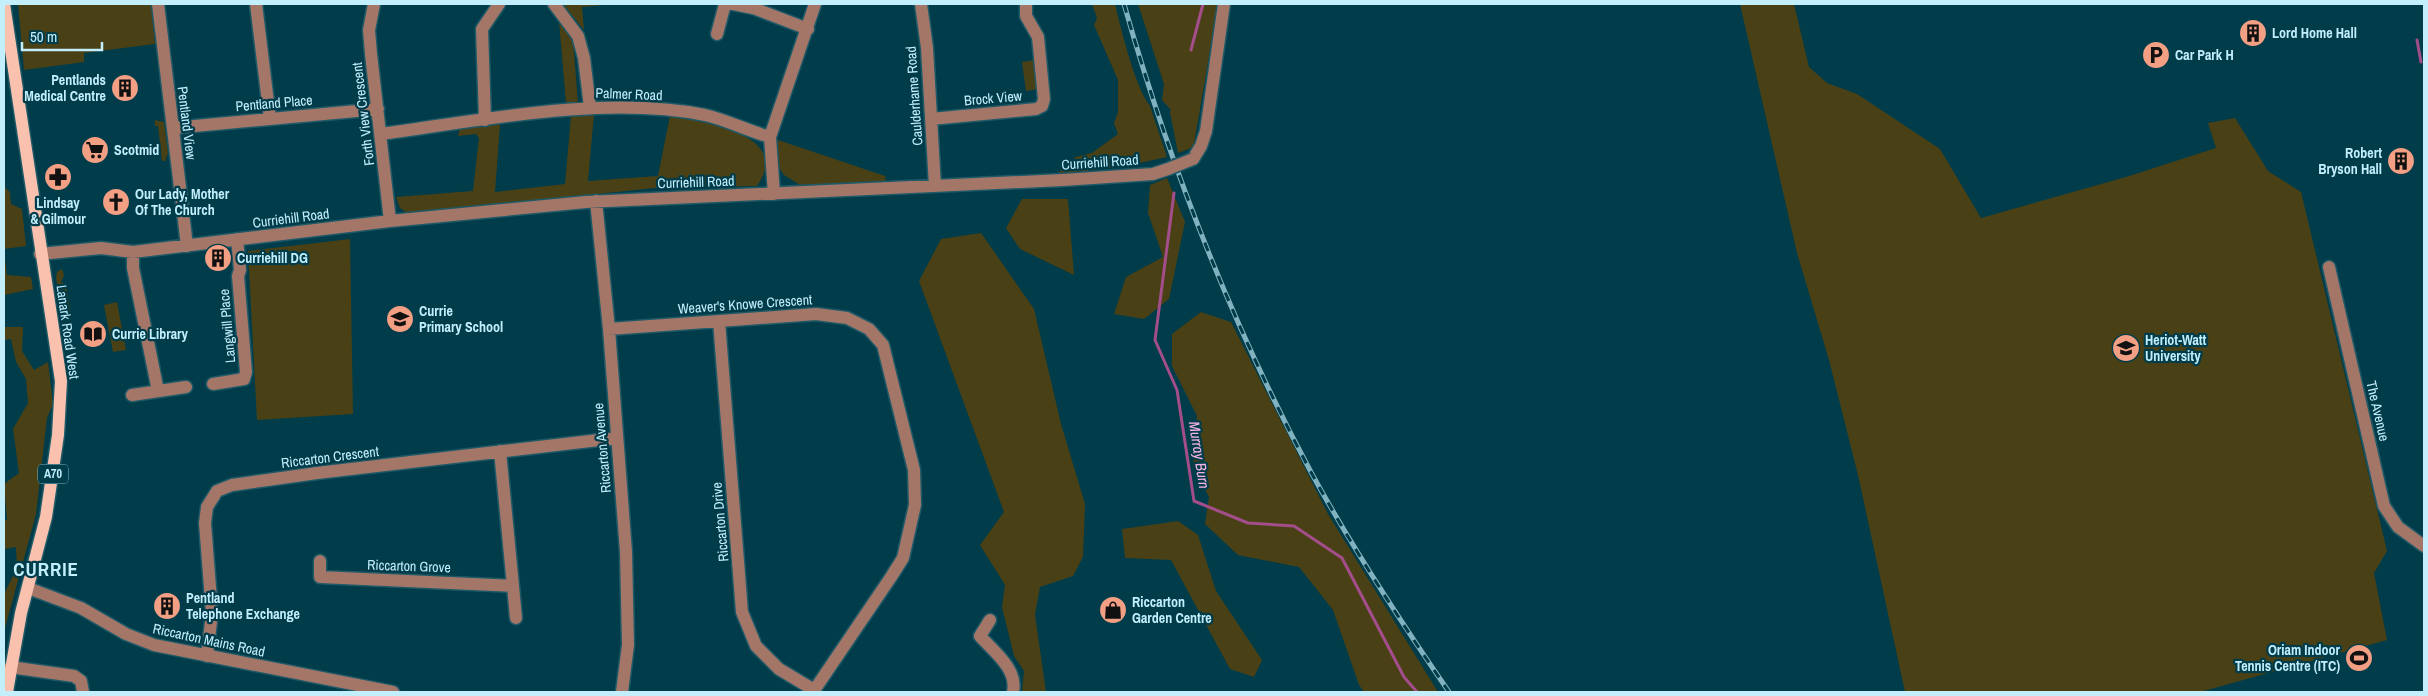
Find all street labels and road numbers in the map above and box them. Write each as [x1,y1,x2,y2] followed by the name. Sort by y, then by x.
[902,46,926,146] street label: Caulderhame Road
[348,61,378,167] street label: Forth View Crescent
[595,84,663,104] street label: Palmer Road
[174,85,201,161] street label: Pentland View
[963,86,1023,109] street label: Brock View
[235,91,313,115] street label: Pentland Place
[1061,150,1139,174] street label: Curriehill Road
[657,172,735,192] street label: Curriehill Road
[252,204,330,232] street label: Curriehill Road
[52,284,84,380] street label: Lanark Road West
[215,288,239,364] street label: Langwill Place
[677,290,813,318] street label: Weaver's Knowe Crescent
[2362,379,2394,443] street label: The Avenue
[589,402,615,494] street label: Riccarton Avenue
[280,442,380,472] street label: Riccarton Crescent
[38,464,68,484] road number: A70
[708,481,732,563] street label: Riccarton Drive
[367,556,451,576] street label: Riccarton Grove
[151,619,267,661] street label: Riccarton Mains Road

